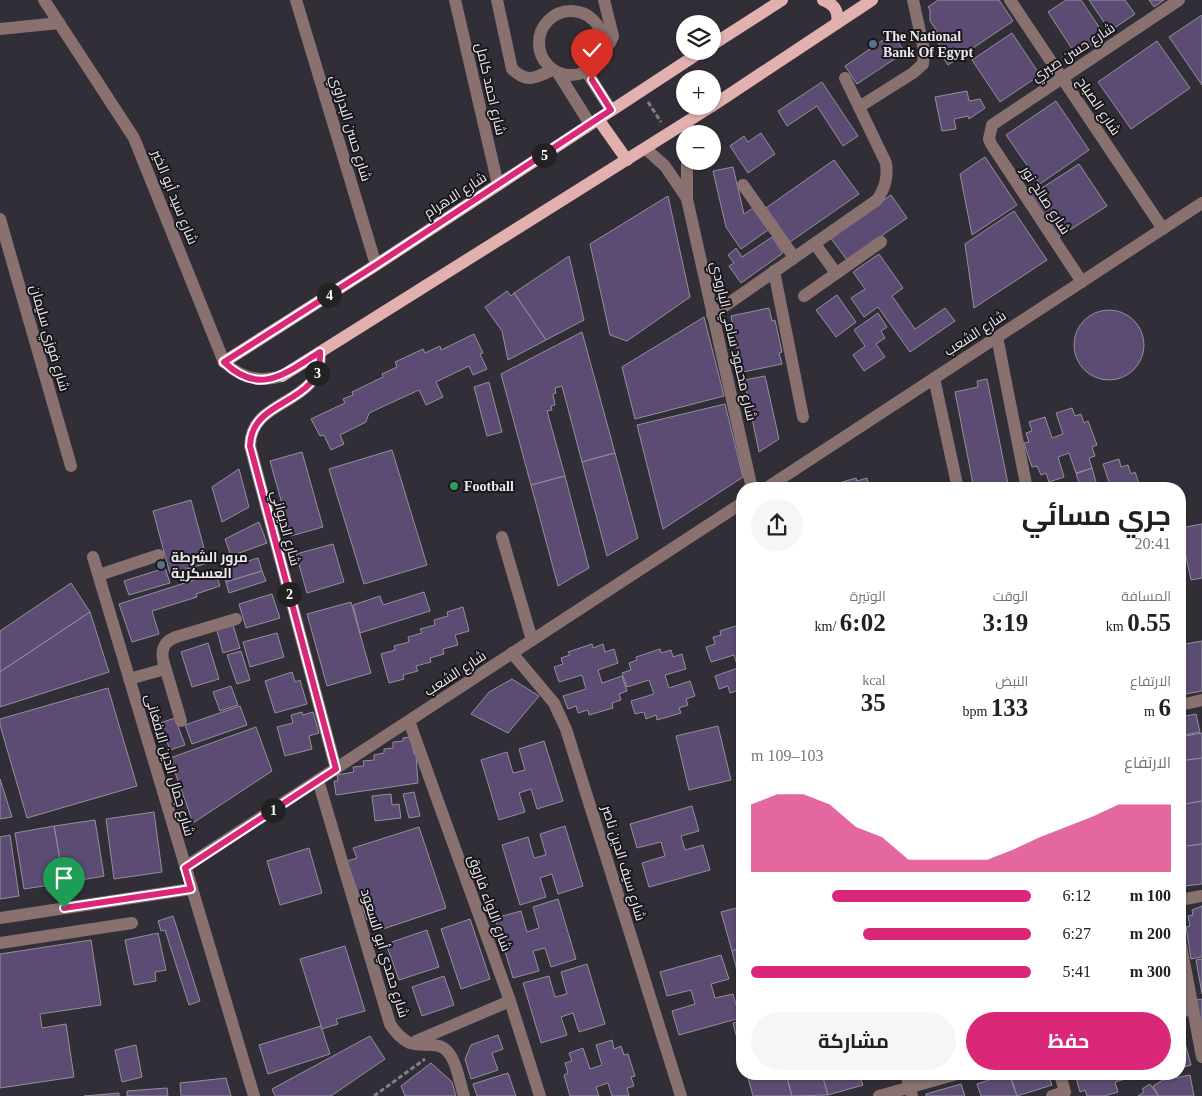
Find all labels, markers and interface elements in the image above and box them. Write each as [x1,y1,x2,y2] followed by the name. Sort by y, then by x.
[676,15,721,170] map controls
[676,15,721,60] button: layers
[1029,20,1120,88] street label: شارع حسن صبري
[571,29,613,80] pin
[883,29,974,60] place label: The National Bank Of Egypt
[578,36,606,64] icon: check
[867,38,879,50] marker: The National Bank Of Egypt
[472,42,508,137] street label: شارع احمد كامل
[676,70,721,115] button: +
[323,73,374,184] street label: شارع حسن البدراوي
[1073,75,1123,139] street label: شارع الصباح
[676,125,721,170] button: −
[532,142,556,168] pin: 5
[147,146,202,247] street label: شارع سيد أبو الخير
[541,148,548,163] text: 5
[1017,163,1073,238] street label: شارع صالح نور
[421,170,490,223] street label: شارع الاهرام
[704,260,759,423] street label: شارع محمود سامي البارودي
[316,282,342,308] pin: 4
[23,283,72,394] street label: شارع فوزي سليمان
[326,288,333,303] text: 4
[942,308,1010,360] street label: شارع الشعب
[304,360,330,386] pin: 3
[314,366,321,381] text: 3
[464,479,514,494] place label: Football
[448,480,460,492] marker: Football
[264,489,303,569] street label: شارع الديواني
[751,499,803,551] button: share
[1022,500,1171,531] text: جري مسائي
[1135,535,1171,552] text: 20:41
[171,549,248,582] place label: مرور الشرطة العسكرية
[155,559,167,571] marker: مرور الشرطة العسكرية
[276,582,302,606] pin: 2
[286,587,293,602] text: 2
[850,589,886,604] text: الوتيرة
[993,589,1028,604] text: الوقت
[1121,589,1171,604] text: المسافة
[840,609,886,636] text: 6:02
[983,609,1028,636] text: 3:19
[1127,609,1171,636] text: 0.55
[815,619,840,634] text: /km
[1106,619,1127,634] text: km
[422,648,490,700] street label: شارع الشعب
[862,673,886,688] text: kcal
[995,674,1028,689] text: النبض
[1130,674,1171,689] text: الارتفاع
[861,689,886,716] text: 35
[141,692,197,838] street label: شارع جمال الدين الافغانى
[991,694,1028,721] text: 133
[1159,694,1171,721] text: 6
[962,704,991,719] text: bpm
[1144,704,1159,719] text: m
[751,747,823,764] text: 103–109 m
[1124,754,1171,771] text: الارتفاع
[260,798,286,822] pin: 1
[270,803,277,818] text: 1
[598,803,648,923] street label: شارع سيف الدين ناصر
[464,853,514,954] street label: شارع اللواء فاروق
[43,857,85,908] pin
[50,864,78,892] icon: arrive
[354,886,413,1021] street label: شارع حمدي أبو السعود
[1063,887,1091,904] text: 6:12
[1130,887,1171,904] text: 100 m
[1063,925,1091,942] text: 6:27
[1130,925,1171,942] text: 200 m
[1063,963,1091,980] text: 5:41
[1130,963,1171,980] text: 300 m
[751,1012,956,1070] button: مشاركة
[966,1012,1171,1070] button: حفظ

